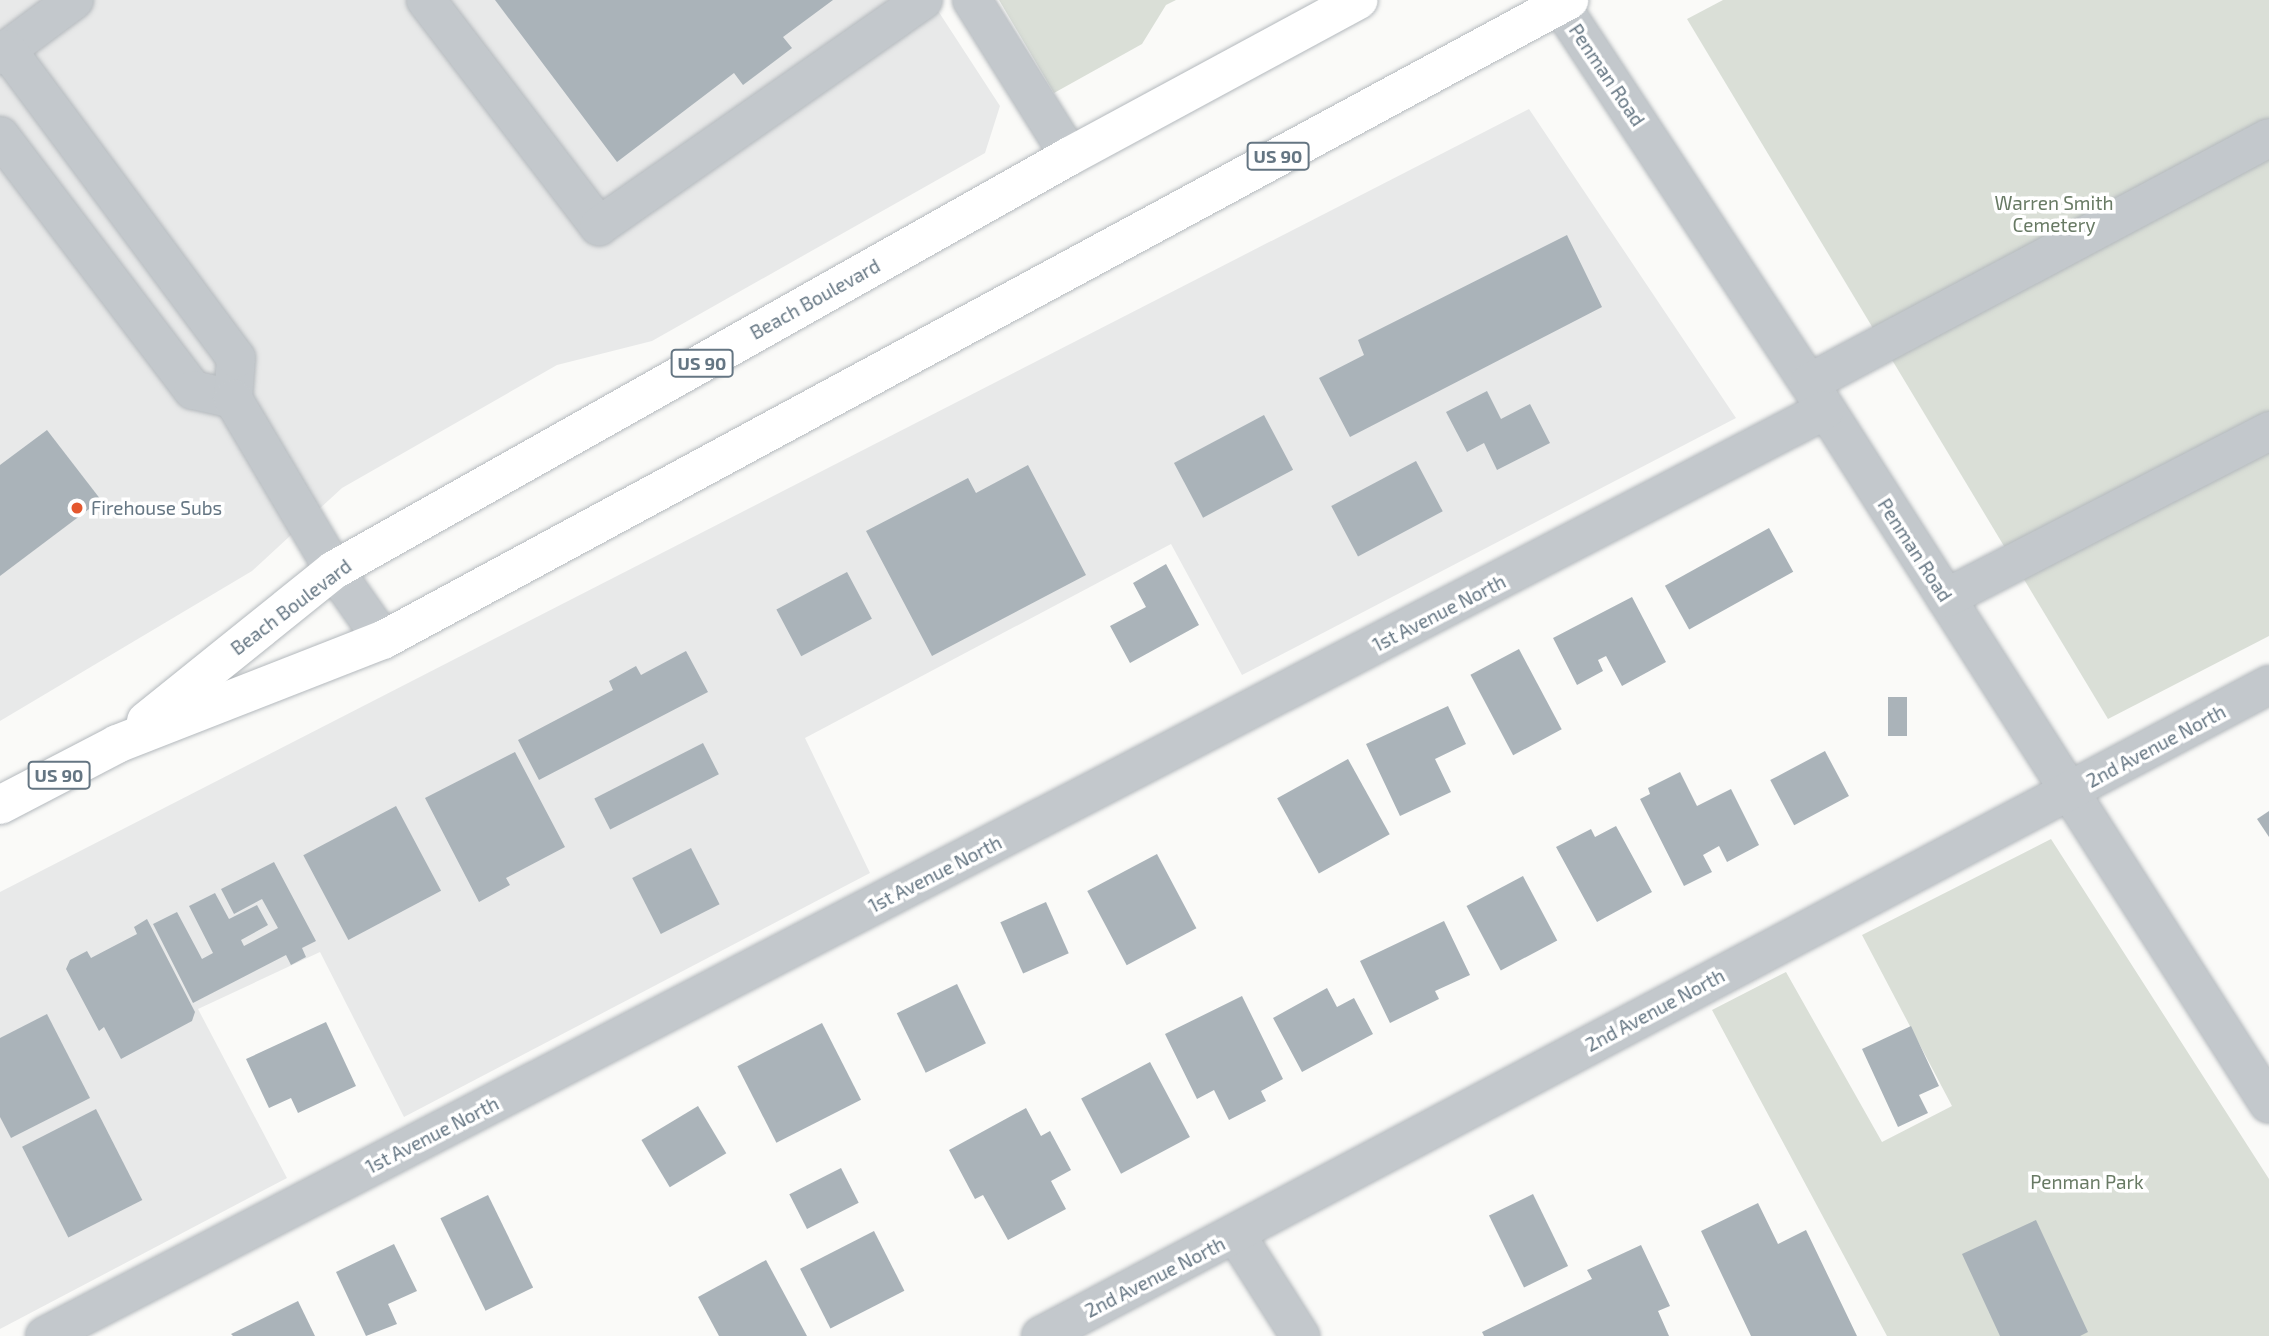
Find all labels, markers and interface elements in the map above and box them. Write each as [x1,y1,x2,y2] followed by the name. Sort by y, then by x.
[1564,20,1650,130] street label: Penman Road
[1246,141,1310,170] road number: US 90
[1995,192,2113,236] park label: Warren Smith Cemetery
[746,254,884,344] street label: Beach Boulevard
[670,348,734,377] road number: US 90
[1873,494,1957,606] street label: Penman Road
[91,497,222,519] place label: Firehouse Subs
[69,500,85,516] marker: Firehouse Subs
[226,554,356,660] street label: Beach Boulevard
[1368,570,1510,656] street label: 1st Avenue North
[2082,700,2230,792] street label: 2nd Avenue North
[28,760,90,790] road number: US 90
[864,831,1006,917] street label: 1st Avenue North
[1581,964,1729,1056] street label: 2nd Avenue North
[361,1092,503,1178] street label: 1st Avenue North
[2030,1171,2144,1193] park label: Penman Park
[1081,1232,1229,1322] street label: 2nd Avenue North

